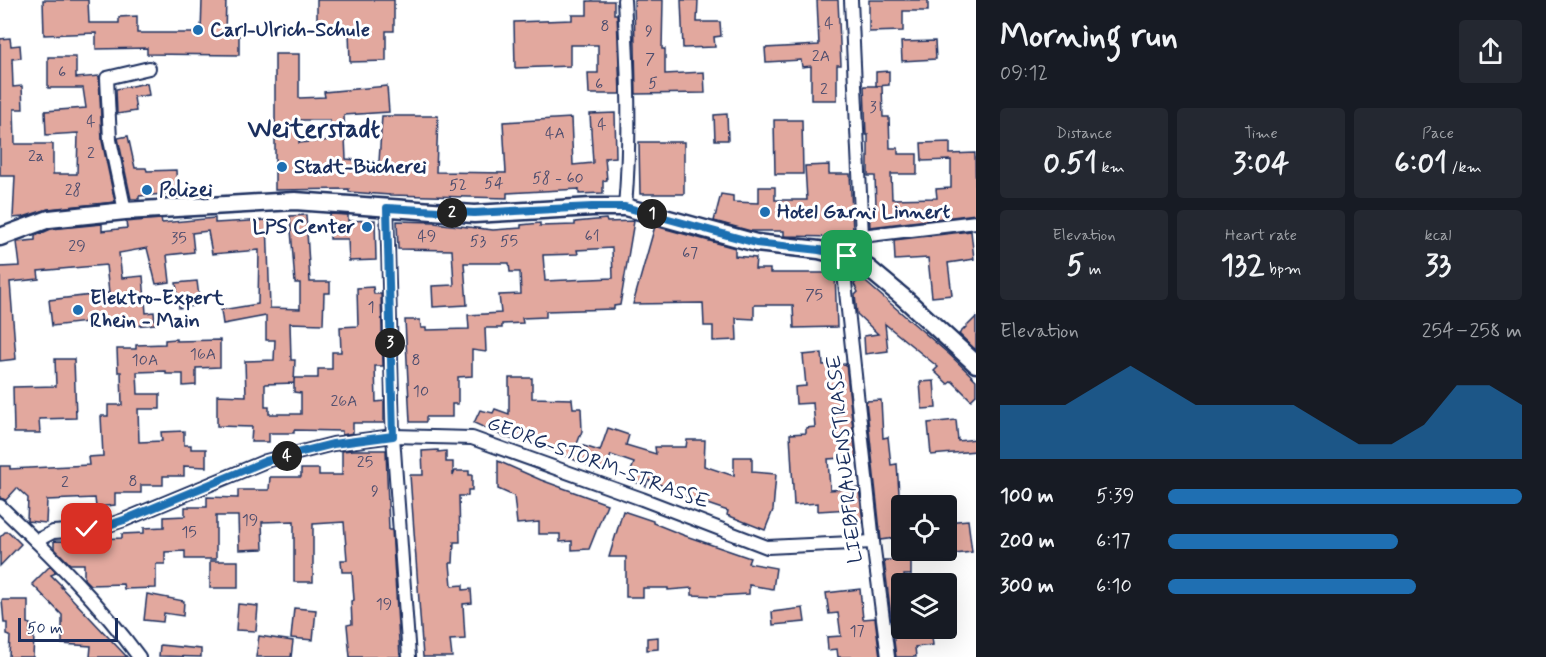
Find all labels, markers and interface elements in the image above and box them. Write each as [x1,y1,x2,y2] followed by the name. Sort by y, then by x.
[824,13,834,34] house number: 4
[1000,15,1178,59] text: Morning run
[600,16,610,37] house number: 8
[210,17,370,44] place label: Carl-Ulrich-Schule
[1459,20,1522,83] button: share
[645,21,653,42] house number: 9
[191,23,205,37] marker: Carl-Ulrich-Schule
[812,46,830,67] house number: 2A
[645,49,655,70] house number: 7
[1000,60,1048,87] text: 09:12
[58,62,66,83] house number: 6
[648,73,658,94] house number: 5
[595,74,603,95] house number: 6
[820,79,828,100] house number: 2
[869,97,877,118] house number: 3
[86,111,96,132] house number: 4
[247,113,380,147] district label: Weiterstadt
[597,114,607,135] house number: 4
[545,123,565,144] house number: 4A
[1056,123,1112,144] text: Distance
[1244,123,1278,144] text: Time
[1422,123,1454,144] text: Pace
[87,143,95,164] house number: 2
[1043,144,1097,183] text: 0.51
[1233,144,1289,183] text: 3:04
[1394,144,1447,183] text: 6:01
[28,146,44,167] house number: 2a
[294,154,427,181] place label: Stadt-Bücherei
[1097,157,1125,178] text: km
[1447,157,1482,178] text: /km
[275,160,289,174] marker: Stadt-Bücherei
[532,168,584,189] house number: 58 - 60
[484,173,504,194] house number: 54
[449,175,467,196] house number: 52
[159,177,213,204] place label: Polizei
[65,180,81,201] house number: 28
[140,183,154,197] marker: Polizei
[437,198,467,228] pin: 2
[637,199,667,229] pin: 1
[777,199,951,226] place label: Hotel Garni Linnert
[448,202,456,223] text: 2
[648,203,656,224] text: 1
[758,205,772,219] marker: Hotel Garni Linnert
[253,214,356,241] place label: LPS Center
[360,220,374,234] marker: LPS Center
[1053,225,1116,246] text: Elevation
[1225,225,1297,246] text: Heart rate
[1425,225,1451,246] text: kcal
[418,226,436,247] house number: 49
[584,226,600,247] house number: 61
[171,228,187,249] house number: 35
[821,230,872,281] pin
[470,231,486,252] house number: 53
[500,231,518,252] house number: 55
[68,236,86,257] house number: 29
[830,239,863,272] icon: arrive
[682,243,698,264] house number: 67
[1066,246,1084,285] text: 5
[1221,246,1265,285] text: 132
[1425,246,1451,285] text: 33
[1084,259,1102,280] text: m
[1265,259,1301,280] text: bpm
[90,285,225,335] place label: Elektro-Expert Rhein - Main
[805,285,823,306] house number: 75
[367,297,375,318] house number: 1
[71,303,85,317] marker: Elektro-Expert Rhein - Main
[1000,318,1079,345] text: Elevation
[1422,318,1522,345] text: 254–258 m
[375,328,405,358] pin: 3
[386,332,394,353] text: 3
[190,344,216,365] house number: 16A
[132,350,158,371] house number: 10A
[411,350,421,371] house number: 8
[821,354,869,564] street label: LIEBFRAUENSTRASSE
[413,381,429,402] house number: 10
[330,391,358,412] house number: 26A
[483,410,713,516] street label: GEORG-STORM-STRASSE
[272,441,302,471] pin: 4
[282,445,292,466] text: 4
[357,452,373,473] house number: 25
[128,471,138,492] house number: 8
[61,472,69,493] house number: 2
[371,481,379,502] house number: 9
[1000,483,1054,510] text: 100 m
[1096,483,1134,510] text: 5:39
[891,495,957,639] map controls
[891,495,957,561] button: locate
[61,503,112,554] pin
[242,510,258,531] house number: 19
[70,512,103,545] icon: check
[181,522,197,543] house number: 15
[1000,528,1055,555] text: 200 m
[1096,528,1131,555] text: 6:17
[891,573,957,639] button: layers
[1000,573,1054,600] text: 300 m
[1096,573,1132,600] text: 6:10
[376,594,392,615] house number: 19
[18,615,118,642] scale bar
[27,618,63,639] text: 50 m
[849,621,865,642] house number: 17

